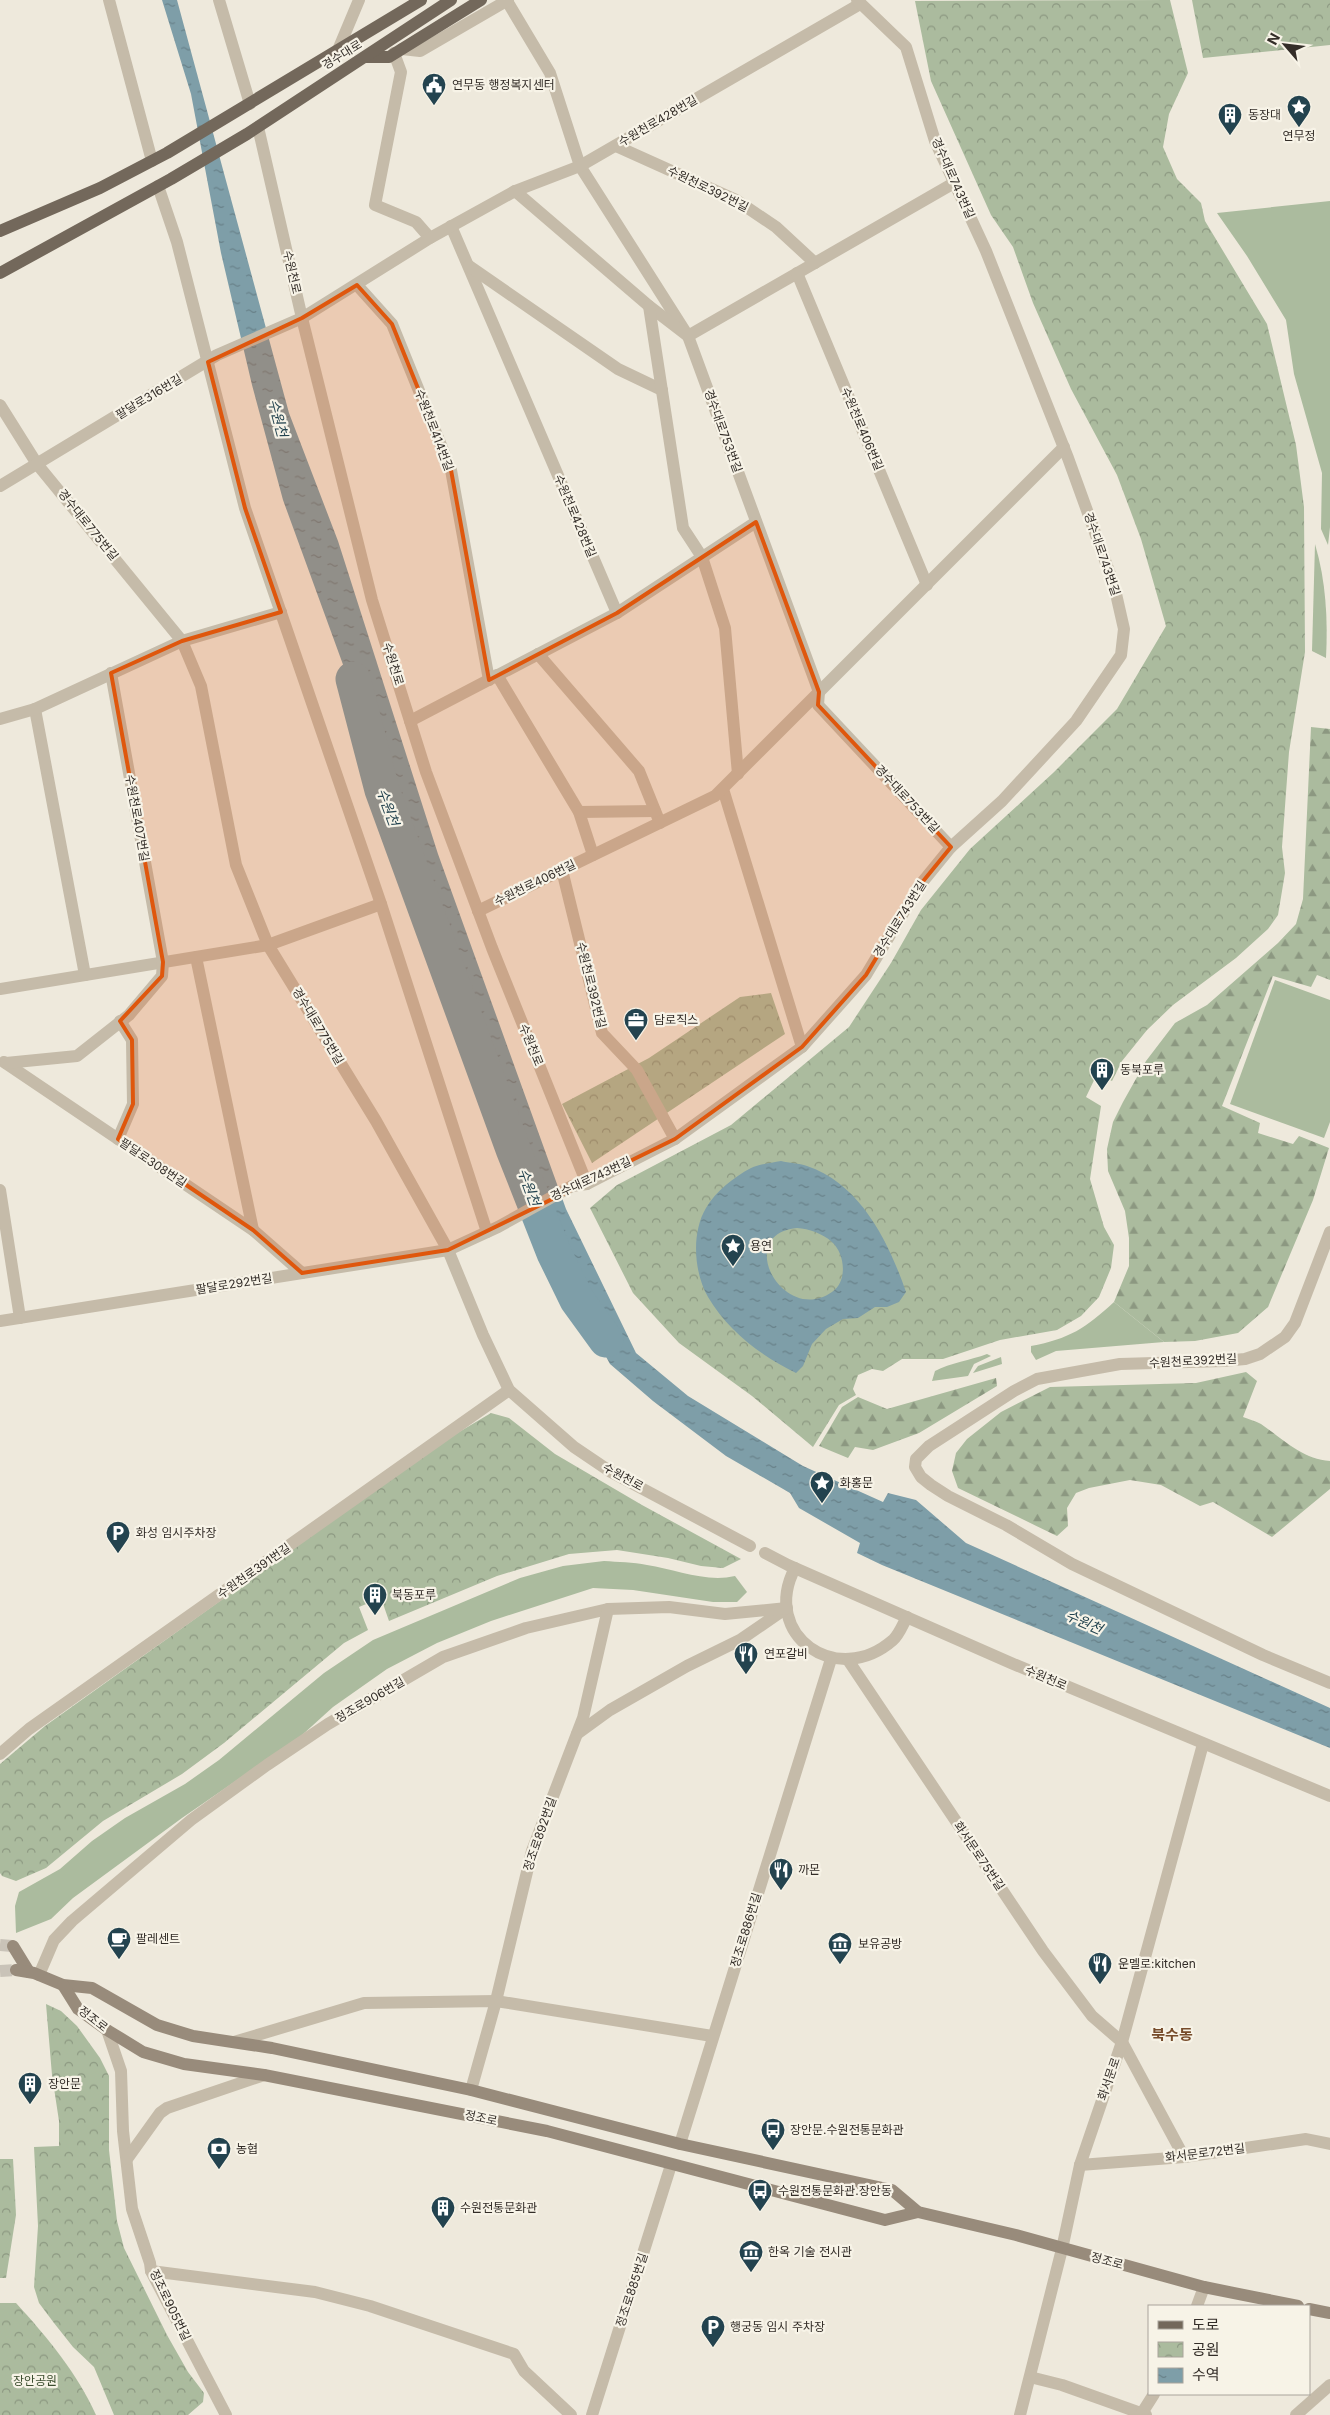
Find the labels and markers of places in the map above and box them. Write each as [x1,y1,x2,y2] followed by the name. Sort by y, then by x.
[421,72,447,106] public building icon: 연무동 행정복지센터
[452,77,555,92] place label: 연무동 행정복지센터
[1286,94,1312,128] place icon: 연무정
[1217,102,1243,136] building icon: 동장대
[1248,107,1281,122] place label: 동장대
[1282,128,1316,143] place label: 연무정
[623,1007,649,1041] office icon: 담로직스
[654,1012,698,1027] place label: 담로직스
[1089,1057,1115,1091] building icon: 동북포루
[1120,1062,1164,1077] place label: 동북포루
[720,1233,746,1267] place icon: 용연
[750,1238,772,1253] place label: 용연
[809,1470,835,1504] place icon: 화홍문
[840,1475,873,1490] place label: 화홍문
[105,1520,131,1554] parking icon: 화성 임시주차장
[136,1525,217,1540] place label: 화성 임시주차장
[362,1582,388,1616] building icon: 북동포루
[392,1587,436,1602] place label: 북동포루
[733,1641,759,1675] restaurant icon: 연포갈비
[764,1646,808,1661] place label: 연포갈비
[768,1857,794,1891] restaurant icon: 까몬
[798,1862,820,1877] place label: 까몬
[106,1926,132,1960] cafe icon: 팔레센트
[136,1931,180,1946] place label: 팔레센트
[827,1931,853,1965] museum icon: 보유공방
[858,1936,902,1951] place label: 보유공방
[1087,1951,1113,1985] restaurant icon: 운멜로:kitchen
[1118,1956,1196,1971] place label: 운멜로:kitchen
[17,2071,43,2105] building icon: 장안문
[48,2076,81,2091] place label: 장안문
[760,2117,786,2151] bus stop icon: 장안문.수원전통문화관
[790,2122,904,2137] place label: 장안문.수원전통문화관
[206,2136,232,2170] bank icon: 농협
[236,2141,258,2156] place label: 농협
[747,2178,773,2212] bus stop icon: 수원전통문화관.장안동
[778,2183,892,2198] place label: 수원전통문화관.장안동
[430,2195,456,2229] building icon: 수원전통문화관
[460,2200,537,2215] place label: 수원전통문화관
[738,2239,764,2273] museum icon: 한옥 기술 전시관
[768,2244,852,2259] place label: 한옥 기술 전시관
[700,2314,726,2348] parking icon: 행궁동 임시 주차장
[730,2319,825,2334] place label: 행궁동 임시 주차장

